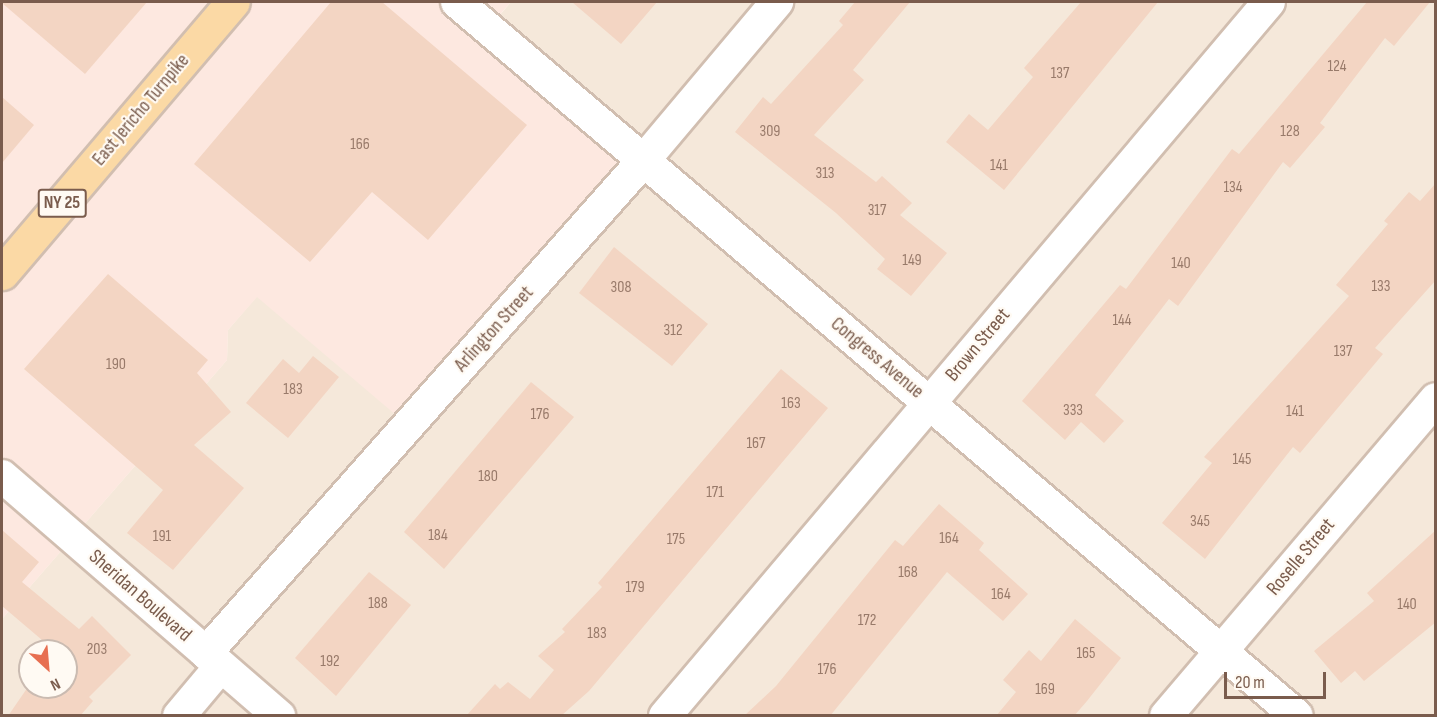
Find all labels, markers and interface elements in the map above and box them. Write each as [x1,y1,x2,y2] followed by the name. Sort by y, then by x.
[87,49,195,171] street label: East Jericho Turnpike
[1328,57,1346,77] house number: 124
[1051,64,1069,84] house number: 137
[760,122,780,142] house number: 309
[1280,122,1300,142] house number: 128
[350,135,370,155] house number: 166
[990,156,1008,176] house number: 141
[815,164,835,184] house number: 313
[1223,178,1243,198] house number: 134
[36,188,88,218] road number: NY 25
[868,201,886,221] house number: 317
[902,251,922,271] house number: 149
[1171,254,1191,274] house number: 140
[1371,277,1391,297] house number: 133
[611,278,631,298] house number: 308
[449,281,539,377] street label: Arlington Street
[941,304,1015,386] street label: Brown Street
[1112,311,1132,331] house number: 144
[826,312,928,404] street label: Congress Avenue
[663,321,683,341] house number: 312
[1334,342,1352,362] house number: 137
[106,355,126,375] house number: 190
[283,380,303,400] house number: 183
[781,394,801,414] house number: 163
[1063,401,1083,421] house number: 333
[1286,402,1304,422] house number: 141
[531,405,549,425] house number: 176
[746,434,766,454] house number: 167
[1233,450,1251,470] house number: 145
[478,467,498,487] house number: 180
[706,483,724,503] house number: 171
[1190,512,1210,532] house number: 345
[1262,514,1340,600] street label: Roselle Street
[428,526,448,546] house number: 184
[153,527,171,547] house number: 191
[939,529,959,549] house number: 164
[667,530,685,550] house number: 175
[84,545,196,647] street label: Sheridan Boulevard
[898,563,918,583] house number: 168
[625,578,645,598] house number: 179
[991,585,1011,605] house number: 164
[368,594,388,614] house number: 188
[1397,595,1417,615] house number: 140
[858,611,876,631] house number: 172
[587,624,607,644] house number: 183
[18,639,78,699] north arrow
[87,640,107,660] house number: 203
[1076,644,1096,664] house number: 165
[320,652,340,672] house number: 192
[818,660,836,680] house number: 176
[1227,660,1329,698] scale bar
[1235,672,1265,693] text: 20 m
[47,673,63,694] text: N
[1035,680,1055,700] house number: 169

